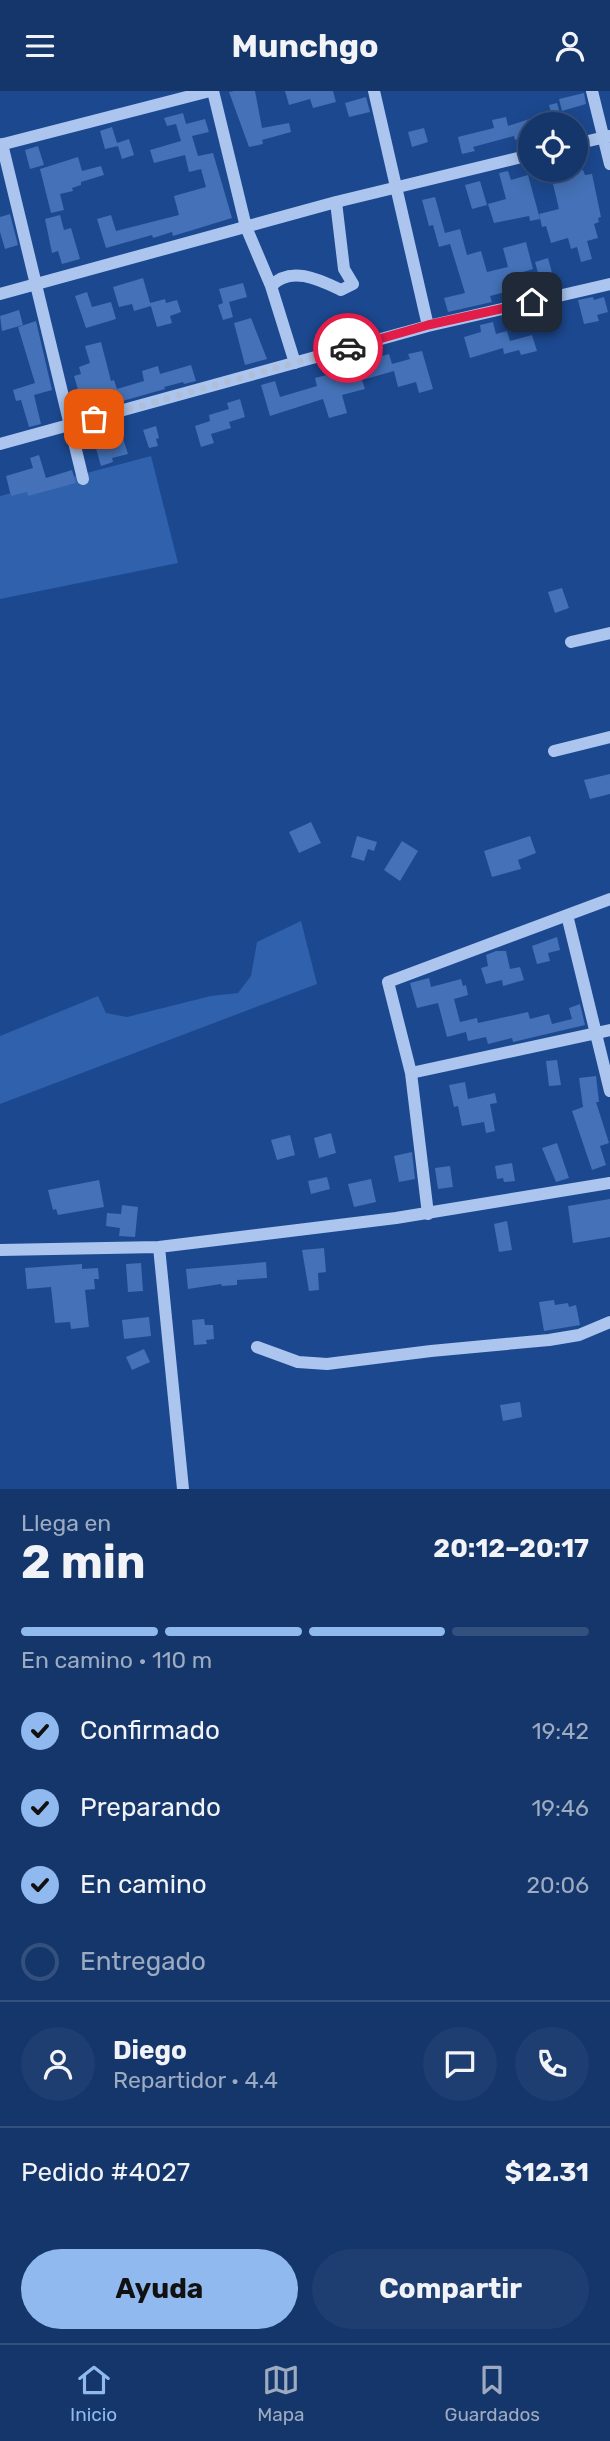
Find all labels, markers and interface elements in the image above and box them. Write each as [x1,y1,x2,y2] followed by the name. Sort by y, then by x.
[21,27,59,65] icon: menu
[231,27,379,65] text: Munchgo
[551,27,589,65] icon: person
[518,112,588,182] map controls
[518,112,588,182] button: locate
[502,272,562,332] pin
[513,283,551,321] icon: home
[313,313,383,383] courier
[329,329,367,367] icon: car
[64,389,124,449] pin
[75,400,113,438] icon: bag
[21,1509,111,1537] text: Llega en
[433,1533,589,1564] text: 20:12–20:17
[21,1535,146,1590] text: 2 min
[21,1646,212,1674] text: En camino · 110 m
[21,1712,59,1750] icon: check
[80,1715,220,1746] text: Confirmado
[532,1717,589,1745] text: 19:42
[21,1789,59,1827] icon: check
[80,1792,221,1823] text: Preparando
[531,1794,589,1822] text: 19:46
[21,1866,59,1904] icon: check
[80,1869,207,1900] text: En camino
[527,1871,589,1899] text: 20:06
[80,1946,206,1977] text: Entregado
[21,2027,95,2101] button: person
[423,2027,497,2101] button: chat
[515,2027,589,2101] button: phone
[113,2035,187,2066] text: Diego
[113,2066,278,2094] text: Repartidor · 4.4
[21,2157,190,2188] text: Pedido #4027
[505,2157,589,2188] text: $12.31
[21,2249,298,2329] button: Ayuda
[312,2249,589,2329] button: Compartir
[70,2361,117,2426] tab: Inicio
[257,2361,305,2426] tab: Mapa
[444,2361,540,2426] tab: Guardados

